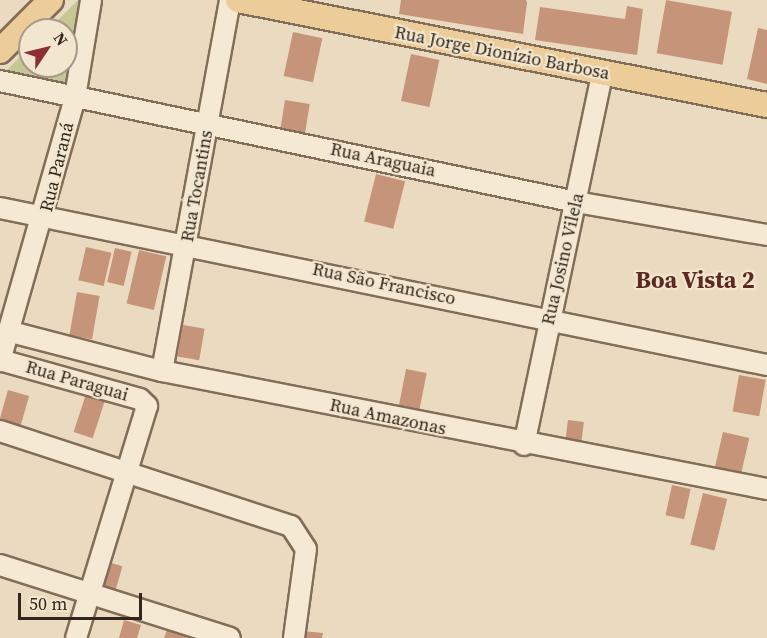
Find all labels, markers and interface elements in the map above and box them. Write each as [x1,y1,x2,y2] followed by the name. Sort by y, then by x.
[18,18,78,78] north arrow
[393,22,611,84] street label: Rua Jorge Dionízio Barbosa
[49,28,73,50] text: N
[35,120,79,214] street label: Rua Paraná
[177,128,217,244] street label: Rua Tocantins
[328,138,438,182] street label: Rua Araguaia
[537,191,589,327] street label: Rua Josino Vilela
[310,258,458,310] street label: Rua São Francisco
[635,266,755,294] district label: Boa Vista 2
[23,356,131,406] street label: Rua Paraguai
[328,394,448,440] street label: Rua Amazonas
[21,581,146,619] scale bar
[29,591,67,616] text: 50 m

